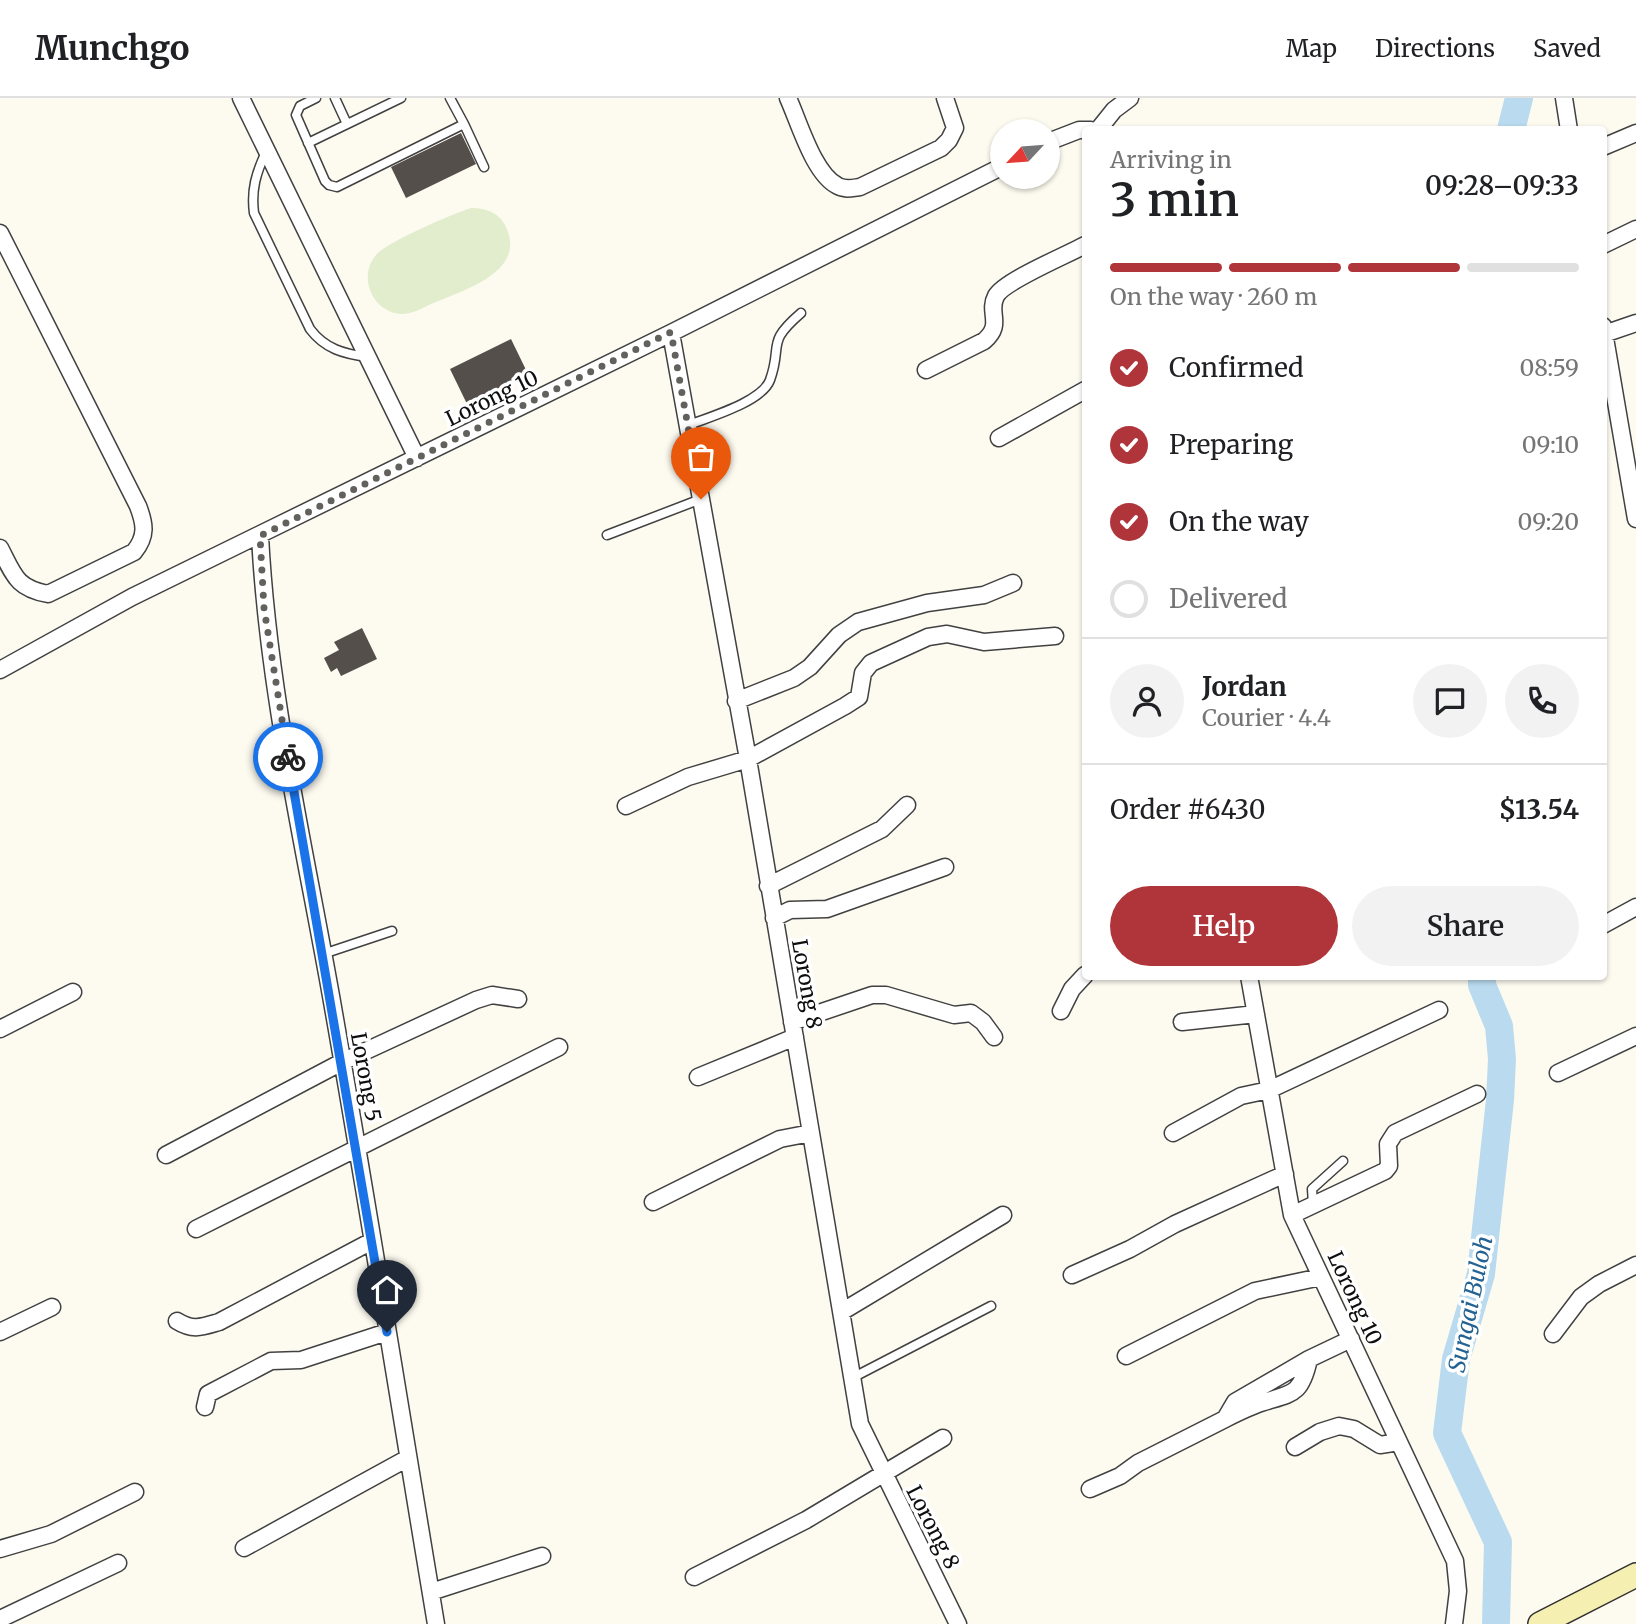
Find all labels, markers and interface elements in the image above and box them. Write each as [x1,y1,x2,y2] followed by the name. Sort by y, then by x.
[35,28,190,69] text: Munchgo
[1286,33,1337,64] text: Map
[1375,33,1495,64] text: Directions
[1533,33,1601,64] text: Saved
[990,119,1060,189] north arrow
[990,119,1060,189] map controls
[1110,145,1232,174] text: Arriving in
[1425,169,1579,202] text: 09:28–09:33
[1110,171,1239,229] text: 3 min
[1110,282,1317,311] text: On the way · 260 m
[1110,349,1148,387] icon: check
[1169,351,1304,384] text: Confirmed
[1520,353,1579,382] text: 08:59
[441,364,543,432] street label: Lorong 10
[1110,426,1148,464] icon: check
[671,427,731,499] pin
[1169,428,1293,461] text: Preparing
[1522,430,1579,459] text: 09:10
[682,438,720,476] icon: bag
[1110,503,1148,541] icon: check
[1169,505,1309,538] text: On the way
[1517,507,1579,536] text: 09:20
[1169,582,1288,615] text: Delivered
[1110,664,1184,738] button: person
[1413,664,1487,738] button: chat
[1505,664,1579,738] button: phone
[1202,670,1287,703] text: Jordan
[1202,703,1331,732] text: Courier · 4.4
[253,722,323,792] courier
[269,738,307,776] icon: bike
[1110,793,1266,826] text: Order #6430
[1499,793,1579,826] text: $13.54
[1110,886,1338,966] button: Help
[1352,886,1579,966] button: Share
[786,937,828,1031] street label: Lorong 8
[345,1030,387,1124] street label: Lorong 5
[1441,1233,1499,1375] water label: Sungai Buloh
[1322,1247,1388,1349] street label: Lorong 10
[357,1260,417,1332] pin
[368,1271,406,1309] icon: home
[900,1481,966,1573] street label: Lorong 8

